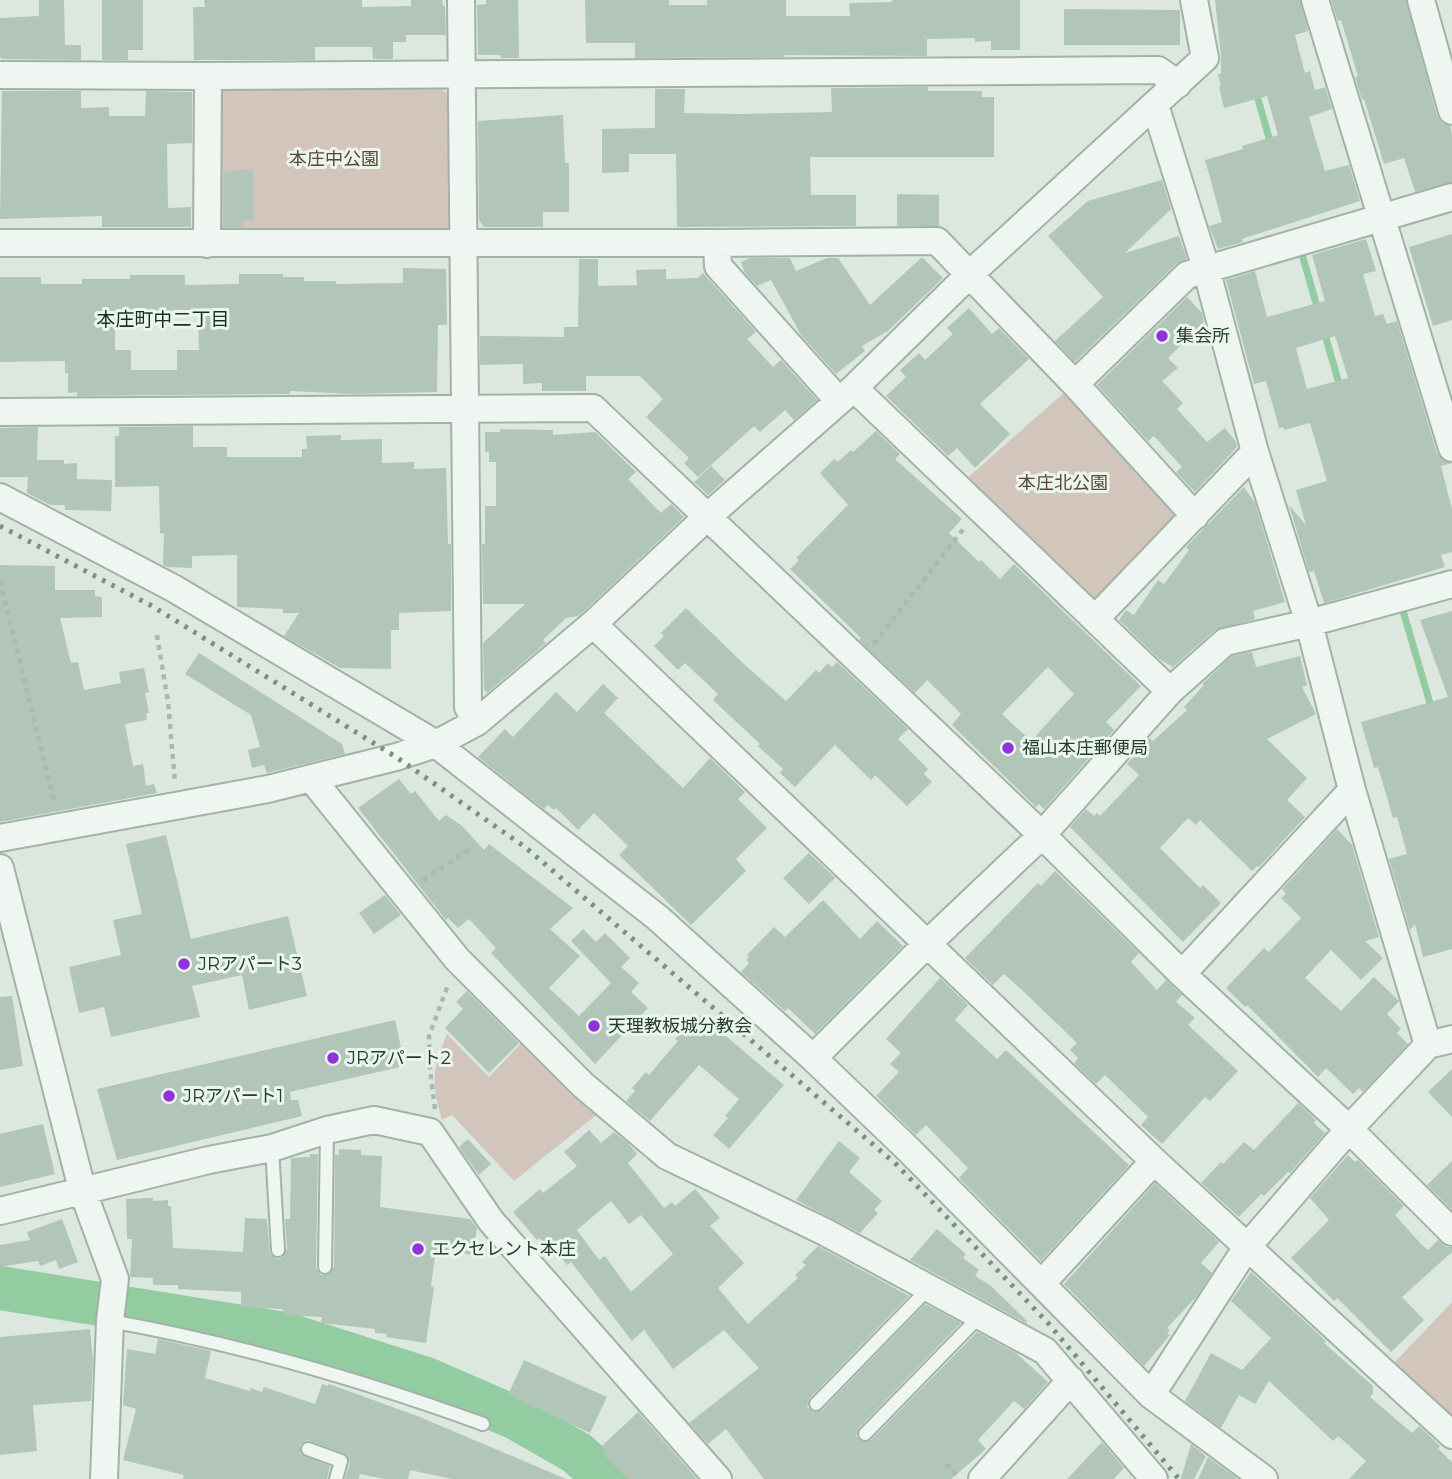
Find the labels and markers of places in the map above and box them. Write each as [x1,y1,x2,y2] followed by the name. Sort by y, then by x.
[1176,325,1230,347] place label: 集会所
[1154,328,1170,344] marker: 集会所
[1022,737,1148,759] place label: 福山本庄郵便局
[1000,740,1016,756] marker: 福山本庄郵便局
[197,953,302,975] place label: JRアパート3
[176,956,192,972] marker: JRアパート3
[608,1015,752,1037] place label: 天理教板城分教会
[586,1018,602,1034] marker: 天理教板城分教会
[346,1047,451,1069] place label: JRアパート2
[325,1050,341,1066] marker: JRアパート2
[182,1085,283,1107] place label: JRアパート1
[161,1088,177,1104] marker: JRアパート1
[432,1238,576,1260] place label: エクセレント本庄
[410,1241,426,1257] marker: エクセレント本庄

